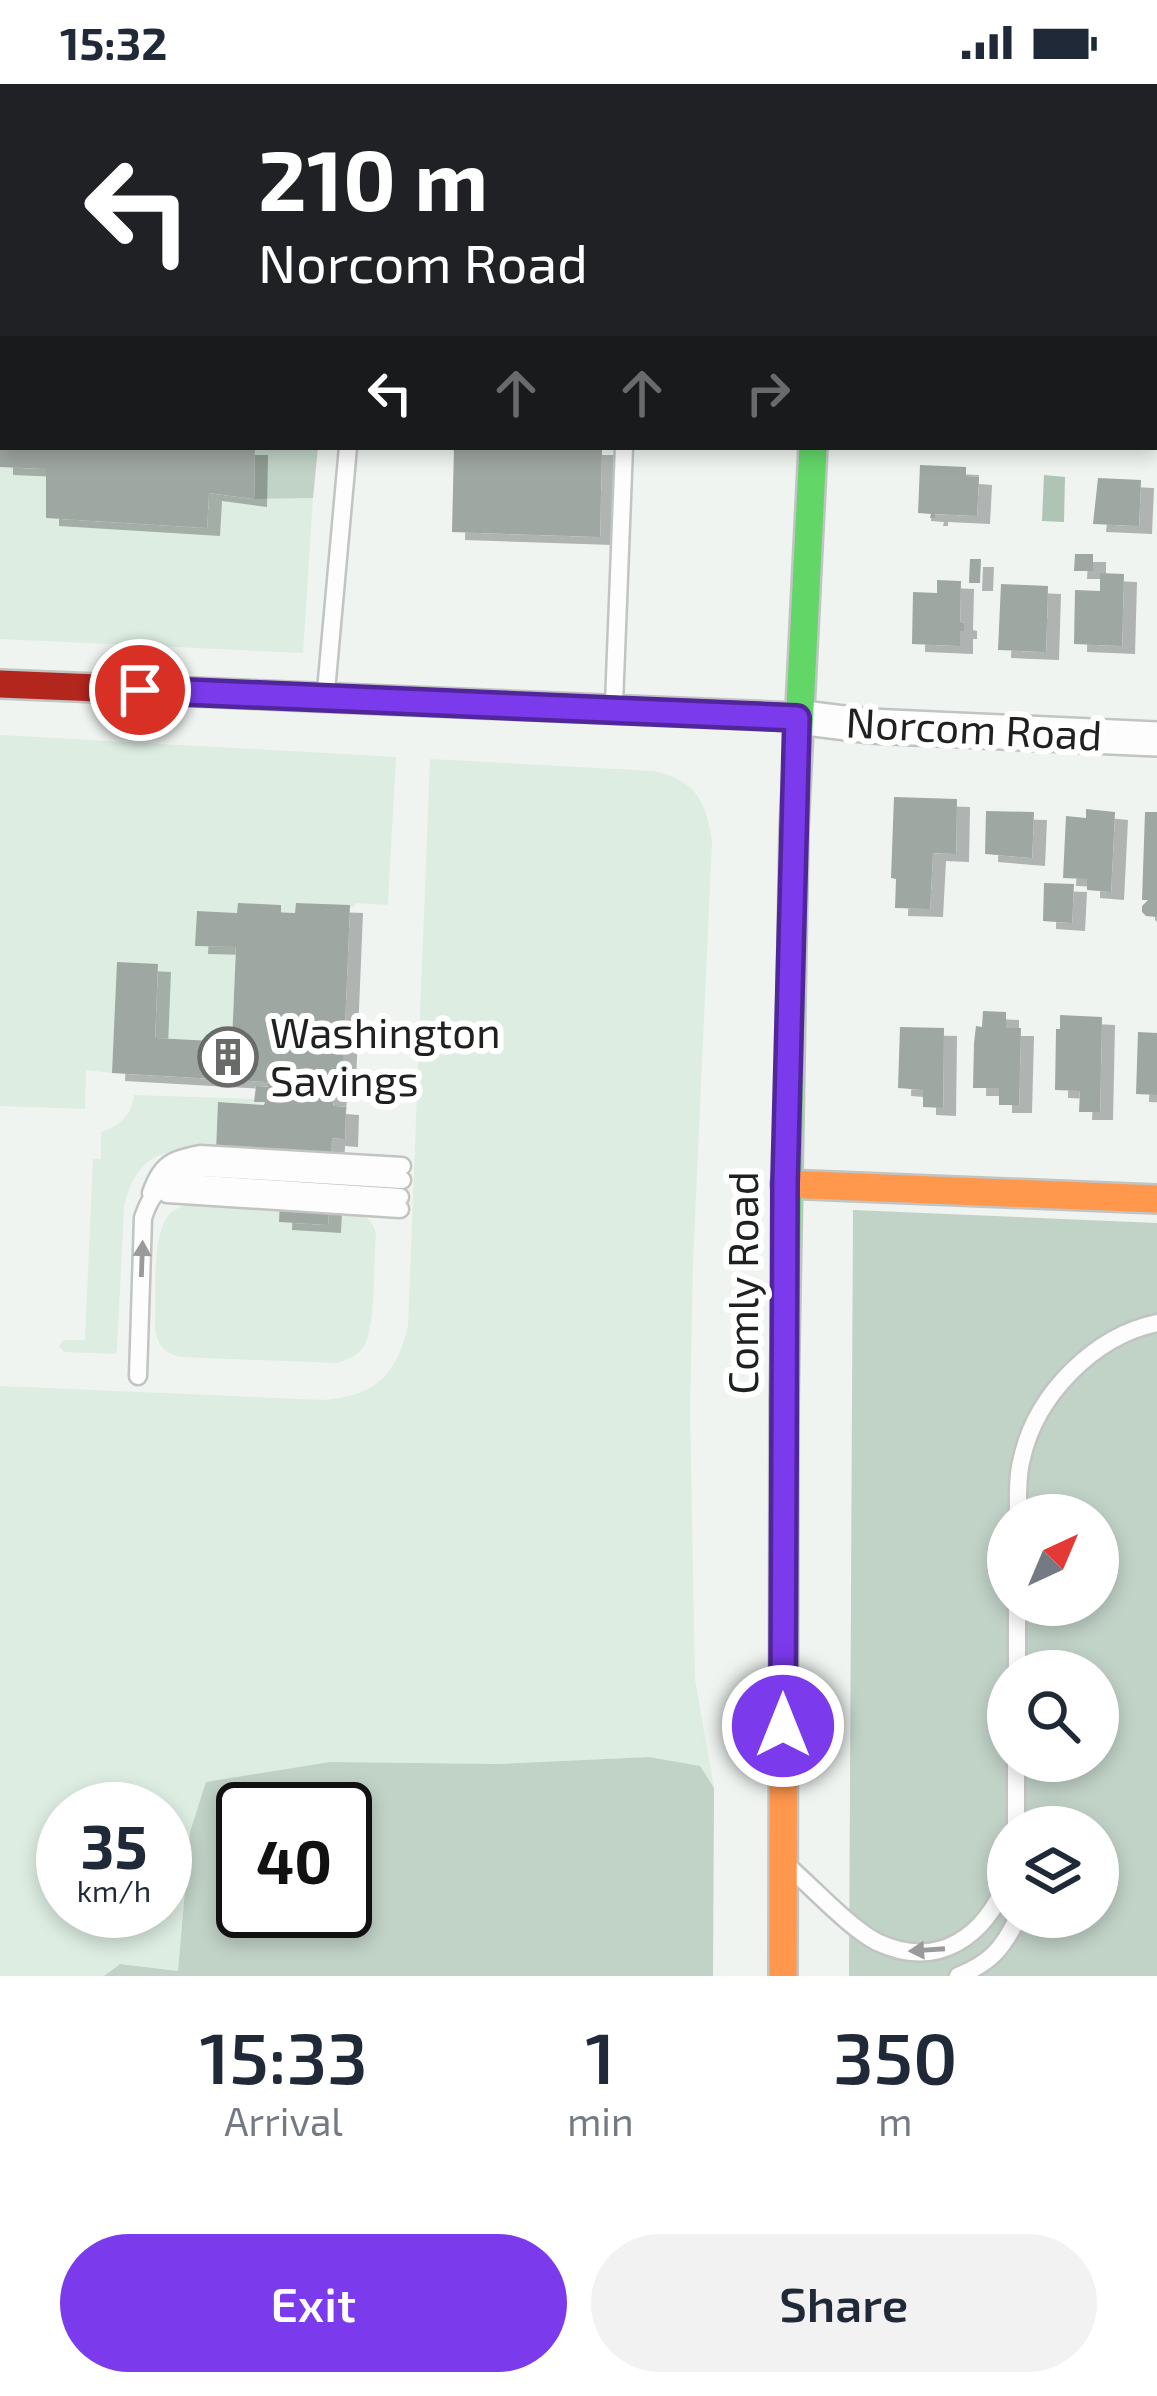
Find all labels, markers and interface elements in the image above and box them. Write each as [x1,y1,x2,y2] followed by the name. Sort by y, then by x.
[60,15,168,69] text: 15:32
[258,127,488,228] text: 210 m
[60,132,216,288] icon: left
[258,229,588,294] text: Norcom Road
[357,360,423,426] icon: left
[483,360,549,426] icon: ahead
[609,360,675,426] icon: ahead
[735,360,801,426] icon: right
[89,639,191,741] pin
[107,657,173,723] icon: arrive
[845,695,1104,759] street label: Norcom Road
[270,1006,501,1104] place label: Washington Savings
[197,1026,259,1088] building icon: Washington Savings
[716,1171,766,1395] street label: Comly Road
[132,1239,151,1277] one-way arrow
[987,1494,1119,1626] north arrow
[987,1494,1119,1938] map controls
[987,1650,1119,1782] button: search
[720,1663,846,1789] position arrow
[216,1782,372,1938] speed limit sign: 40
[987,1806,1119,1938] button: layers
[80,1809,148,1881] text: 35
[77,1872,151,1908] text: km/h
[907,1940,945,1959] one-way arrow
[200,2012,368,2098] text: 15:33
[585,2012,615,2098] text: 1
[833,2012,957,2098] text: 350
[224,2097,343,2144] text: Arrival
[567,2097,634,2144] text: min
[878,2097,912,2144] text: m
[60,2234,567,2372] button: Exit
[591,2234,1097,2372] button: Share

